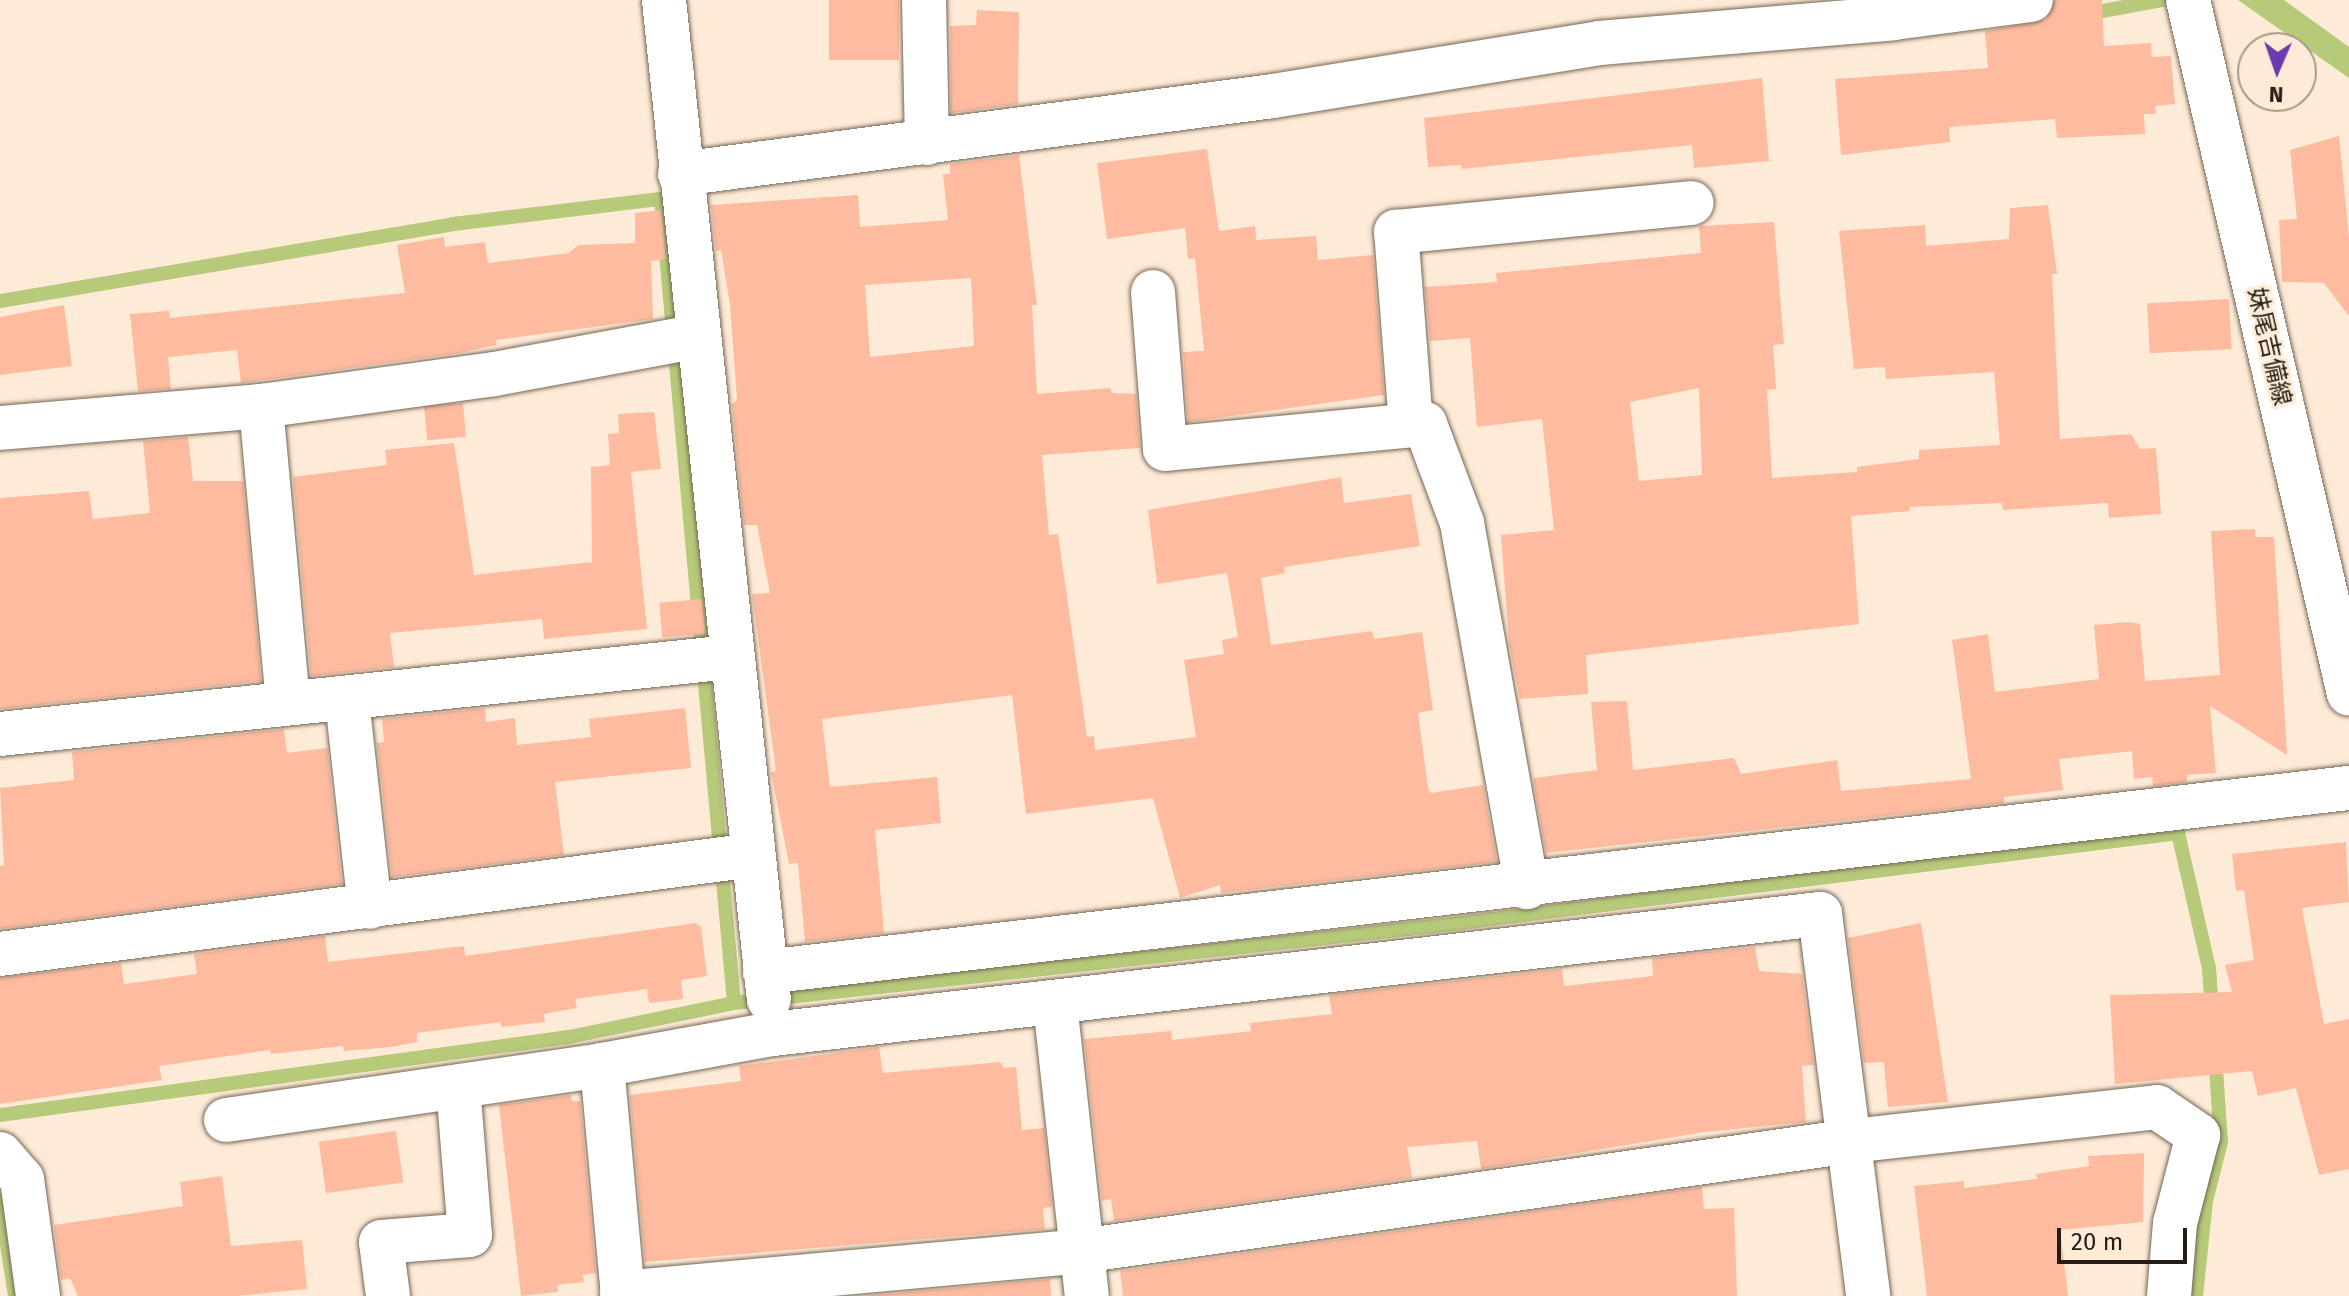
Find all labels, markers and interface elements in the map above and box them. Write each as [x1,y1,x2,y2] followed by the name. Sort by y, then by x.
[2237,32,2317,112] north arrow
[2268,81,2284,108] text: N
[2241,285,2297,409] street label: 妹尾吉備線
[2061,1212,2191,1262] scale bar
[2071,1228,2123,1256] text: 20 m

